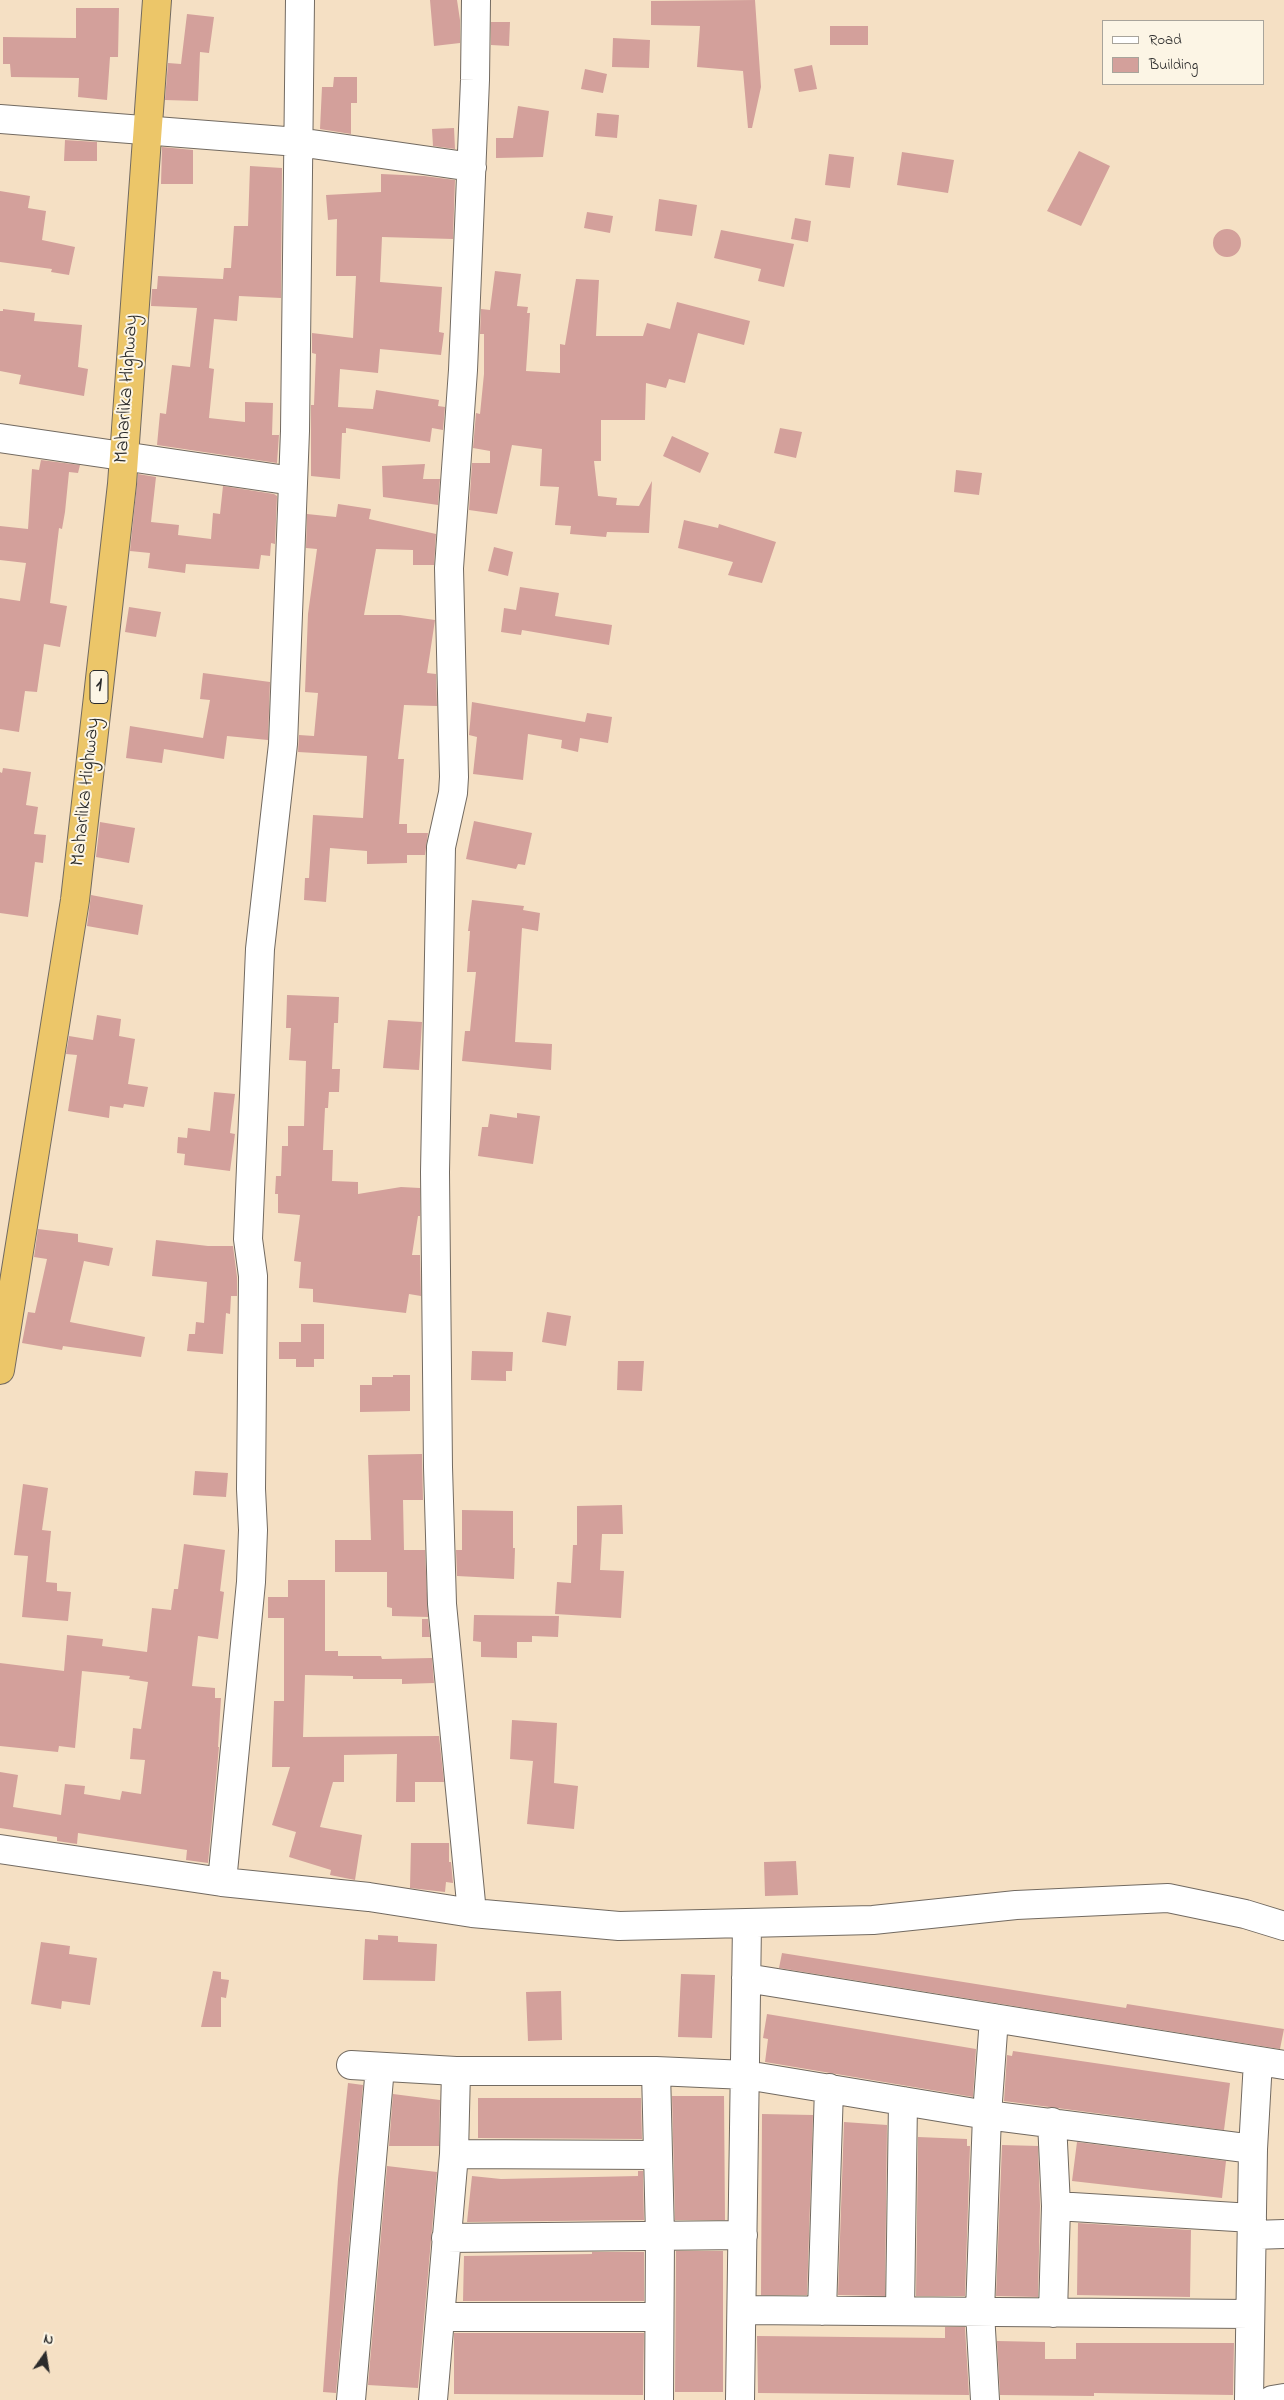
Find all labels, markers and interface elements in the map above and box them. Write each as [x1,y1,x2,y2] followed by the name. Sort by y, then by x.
[1102,20,1264,85] legend
[1149,29,1182,51] text: Road
[1149,54,1198,76] text: Building
[111,314,145,464] street label: Maharlika Highway
[90,670,108,704] road number: 1
[67,717,107,867] street label: Maharlika Highway
[42,2329,55,2351] text: N
[20,2330,70,2380] north arrow

